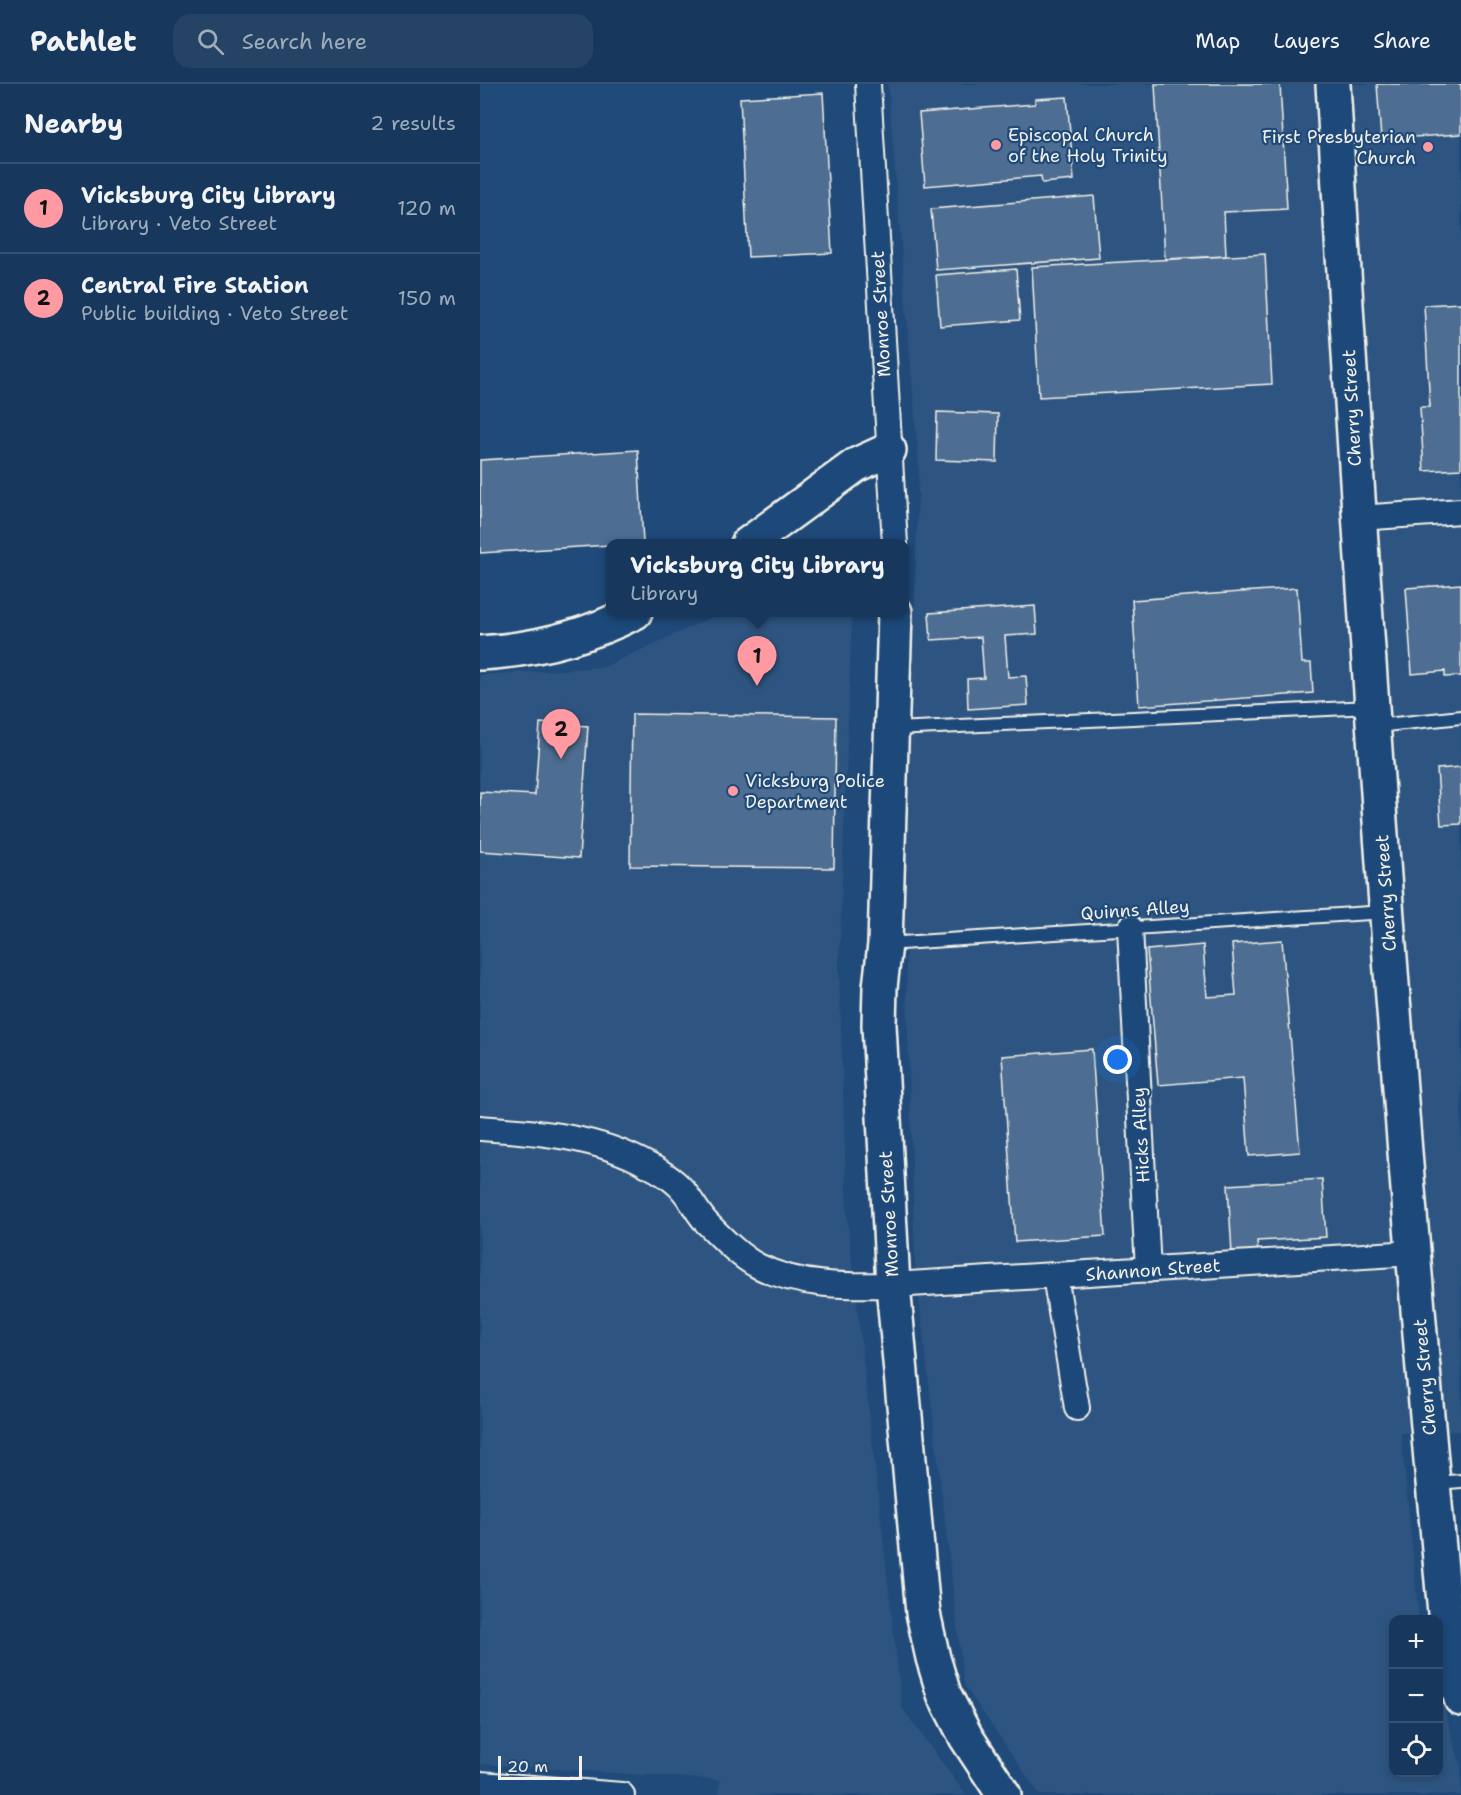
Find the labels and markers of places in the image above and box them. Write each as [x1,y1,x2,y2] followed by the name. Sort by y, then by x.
[1008,123,1168,168] place label: Episcopal Church of the Holy Trinity
[1262,125,1416,170] place label: First Presbyterian Church
[989,138,1003,152] marker: Episcopal Church of the Holy Trinity
[1421,140,1435,154] marker: First Presbyterian Church
[738,636,776,686] pin: 1
[542,710,580,759] pin: 2
[745,769,885,814] place label: Vicksburg Police Department
[726,784,740,798] marker: Vicksburg Police Department

